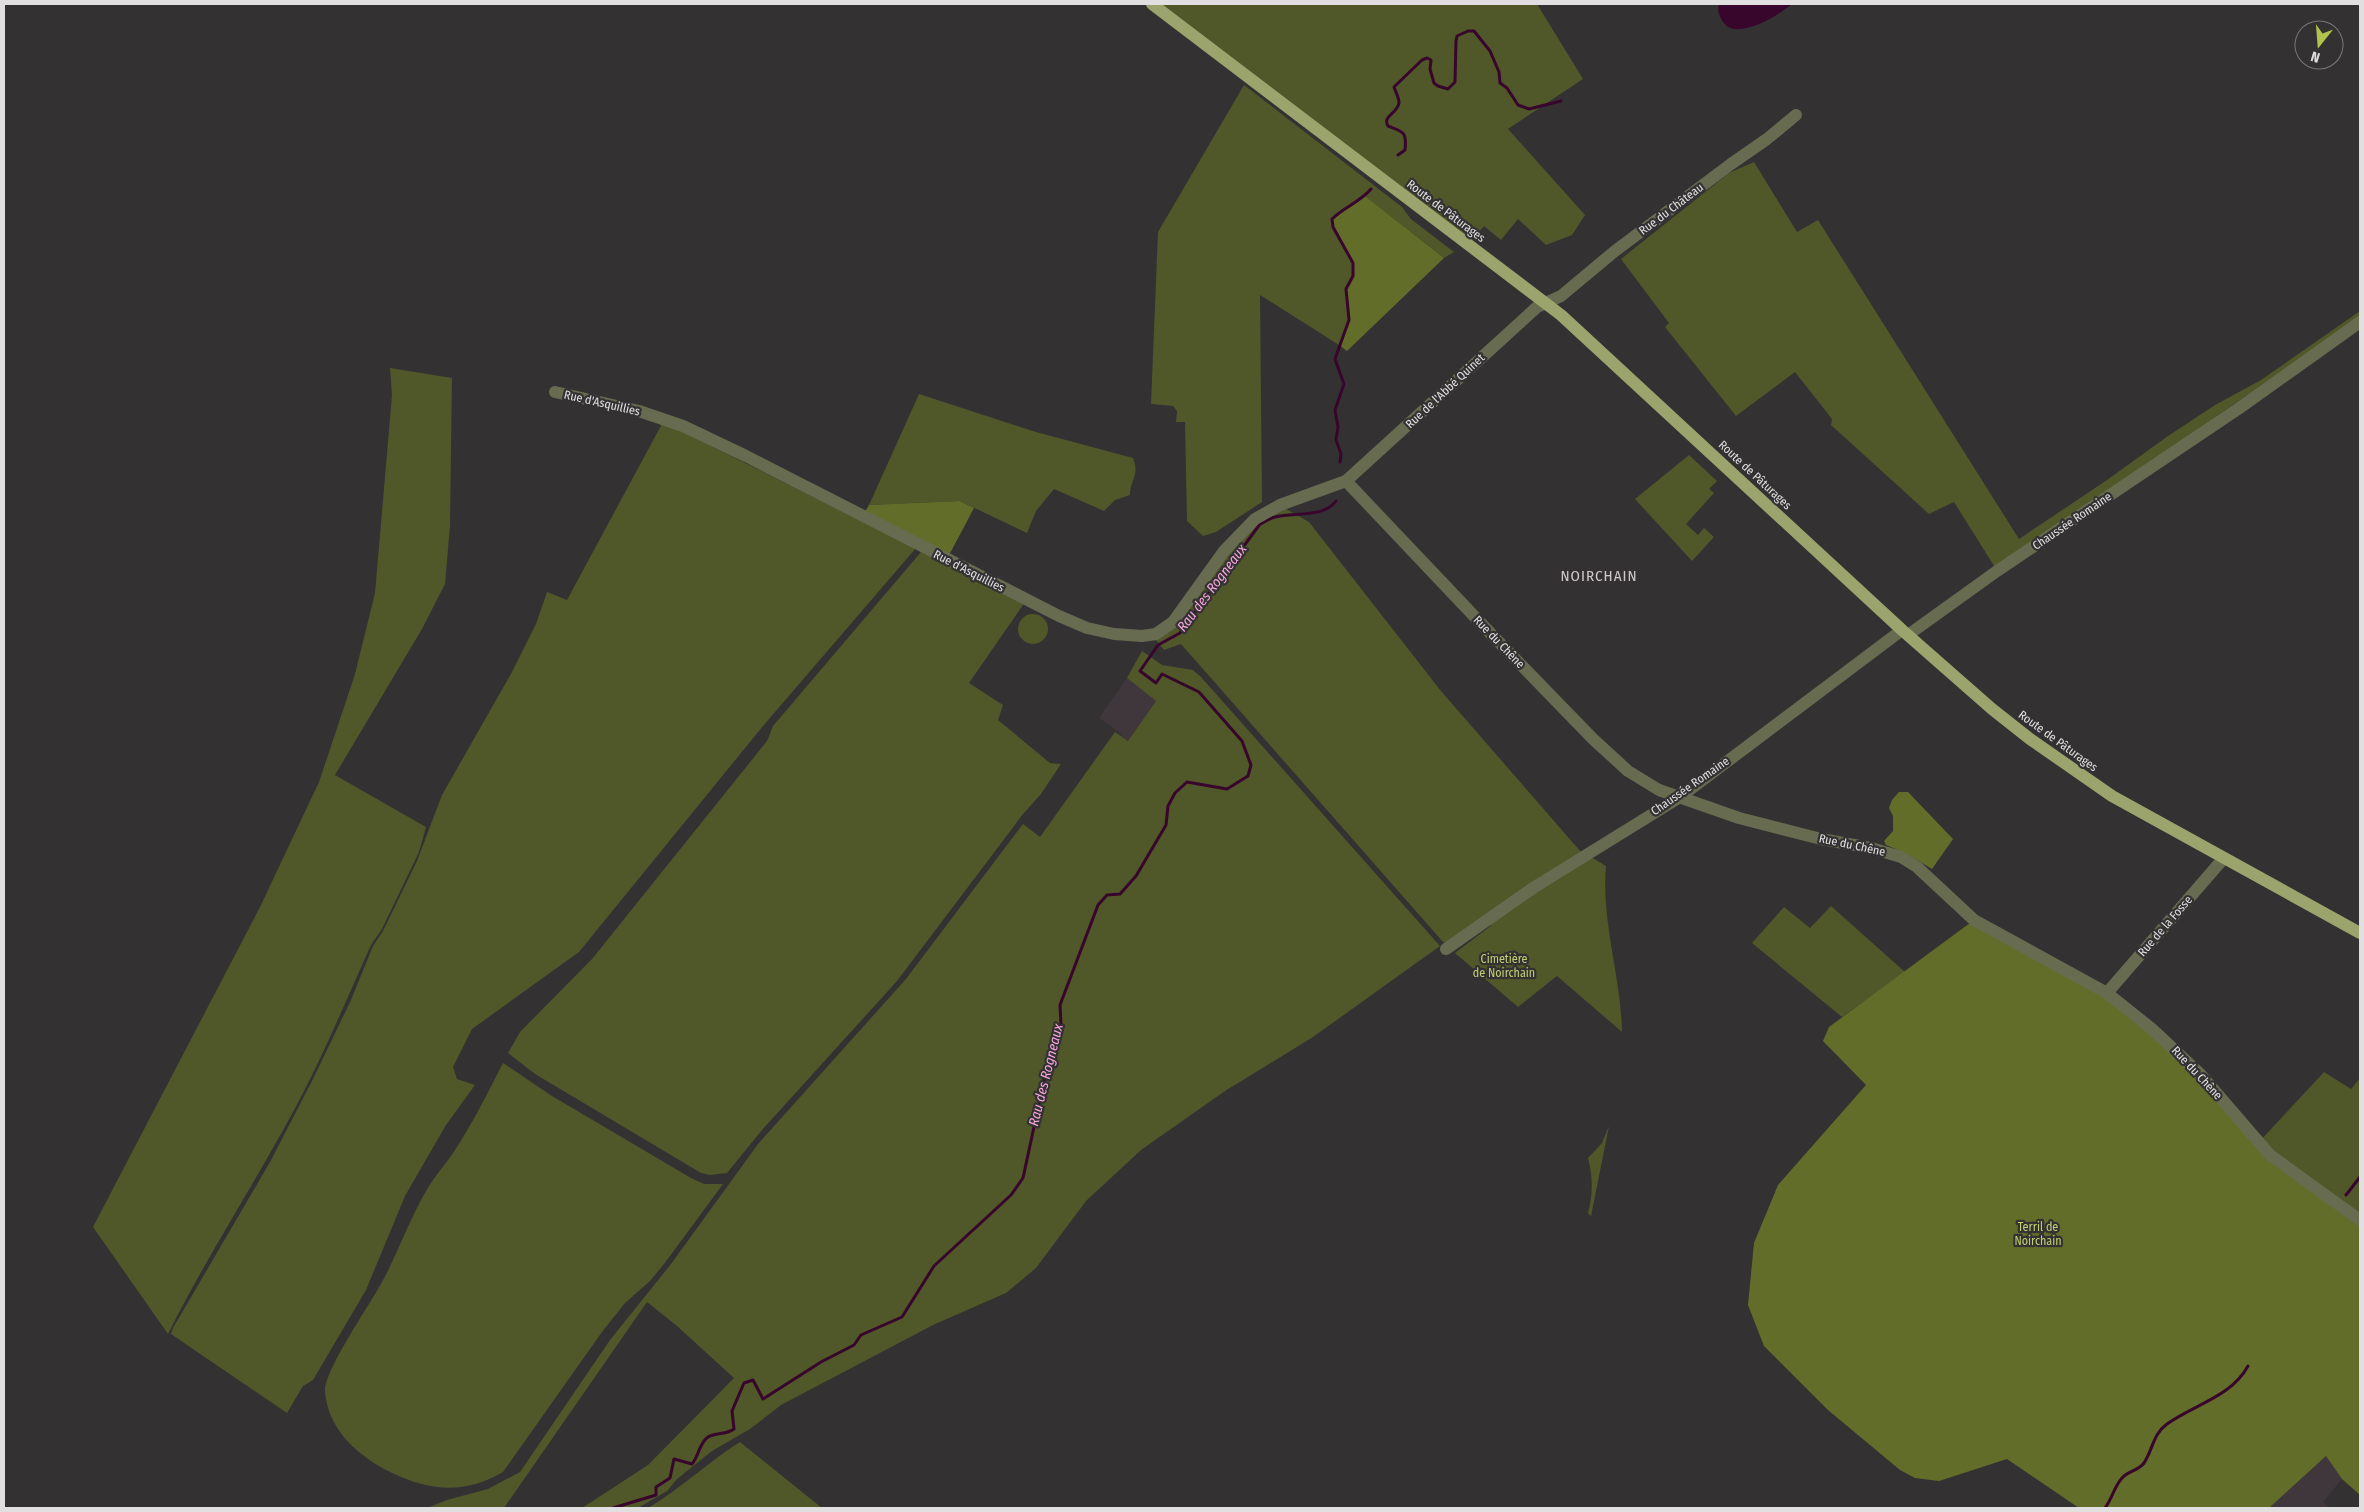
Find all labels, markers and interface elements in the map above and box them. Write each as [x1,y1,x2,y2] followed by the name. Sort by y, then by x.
[2294,20,2344,70] north arrow
[2309,48,2322,66] text: N
[1404,177,1488,245] street label: Route de Pâturages
[1636,180,1706,238] street label: Rue du Château
[1403,351,1487,431] street label: Rue de l'Abbé Quinet
[563,387,641,419] street label: Rue d'Asquillies
[1716,438,1794,512] street label: Route de Pâturages
[2030,489,2114,553] street label: Chaussée Romaine
[1174,540,1251,635] water label: Rau des Rogneaux
[931,547,1007,595] street label: Rue d'Asquillies
[1560,567,1638,585] district label: NOIRCHAIN
[1470,613,1528,671] street label: Rue du Chêne
[2016,708,2100,774] street label: Route de Pâturages
[1648,754,1732,818] street label: Chaussée Romaine
[1817,831,1887,859] street label: Rue du Chêne
[2135,893,2195,959] street label: Rue de la Fosse
[1473,952,1535,980] park label: Cimetière de Noirchain
[1025,1021,1067,1128] water label: Rau des Rogneaux
[2169,1044,2225,1103] street label: Rue du Chêne
[2014,1220,2062,1248] park label: Terril de Noirchain

